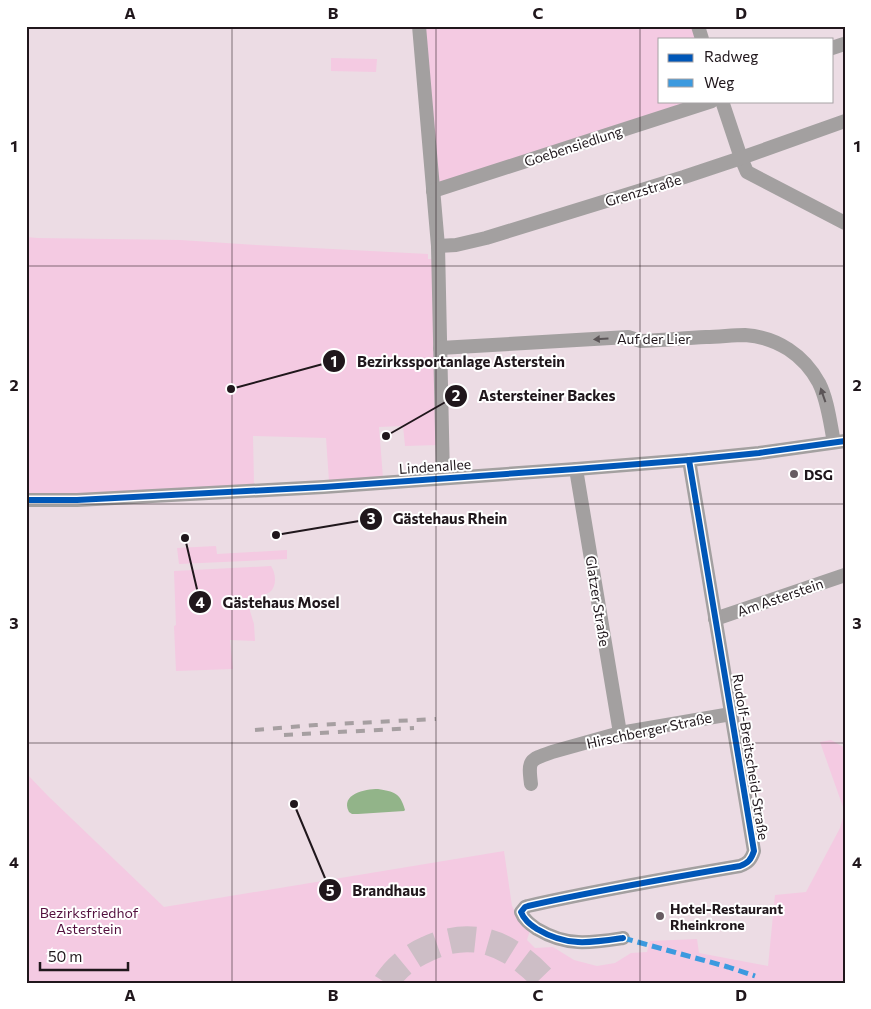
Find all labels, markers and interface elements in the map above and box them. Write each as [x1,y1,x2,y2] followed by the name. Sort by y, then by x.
[124,3,136,22] text: A
[328,3,339,22] text: B
[533,3,544,22] text: C
[735,3,747,22] text: D
[658,38,834,102] legend
[704,47,758,65] text: Radweg
[704,73,734,91] text: Weg
[522,122,625,170] street label: Goebensiedlung
[10,136,18,155] text: 1
[853,136,861,155] text: 1
[603,170,683,210] street label: Grenzstraße
[617,330,691,347] street label: Auf der Lier
[592,335,608,343] one-way arrow
[322,346,575,376] callout: Bezirkssportanlage Asterstein
[331,352,337,370] text: 1
[357,352,565,370] text: Bezirkssportanlage Asterstein
[9,375,19,394] text: 2
[852,375,862,394] text: 2
[443,381,625,411] callout: Astersteiner Backes
[452,386,460,404] text: 2
[479,386,615,404] text: Astersteiner Backes
[819,387,827,402] one-way arrow
[398,455,472,477] street label: Lindenallee
[804,466,833,483] place label: DSG
[788,468,800,480] marker: DSG
[358,504,518,534] callout: Gästehaus Rhein
[367,509,376,527] text: 3
[393,509,507,527] text: Gästehaus Rhein
[582,554,614,648] street label: Glatzer Straße
[735,574,825,620] street label: Am Asterstein
[188,587,350,617] callout: Gästehaus Mosel
[195,593,205,611] text: 4
[223,593,339,611] text: Gästehaus Mosel
[9,613,19,632] text: 3
[852,613,862,632] text: 3
[729,673,773,841] street label: Rudolf-Breitscheid-Straße
[585,708,713,752] street label: Hirschberger Straße
[9,852,19,871] text: 4
[852,852,862,871] text: 4
[317,875,436,905] callout: Brandhaus
[326,881,335,899] text: 5
[352,881,426,899] text: Brandhaus
[670,900,783,933] place label: Hotel-Restaurant Rheinkrone
[40,904,139,937] park label: Bezirksfriedhof Asterstein
[654,910,666,922] marker: Hotel-Restaurant Rheinkrone
[40,939,128,971] scale bar
[48,947,82,965] text: 50 m
[124,985,136,1004] text: A
[328,985,339,1004] text: B
[533,985,544,1004] text: C
[735,985,747,1004] text: D

